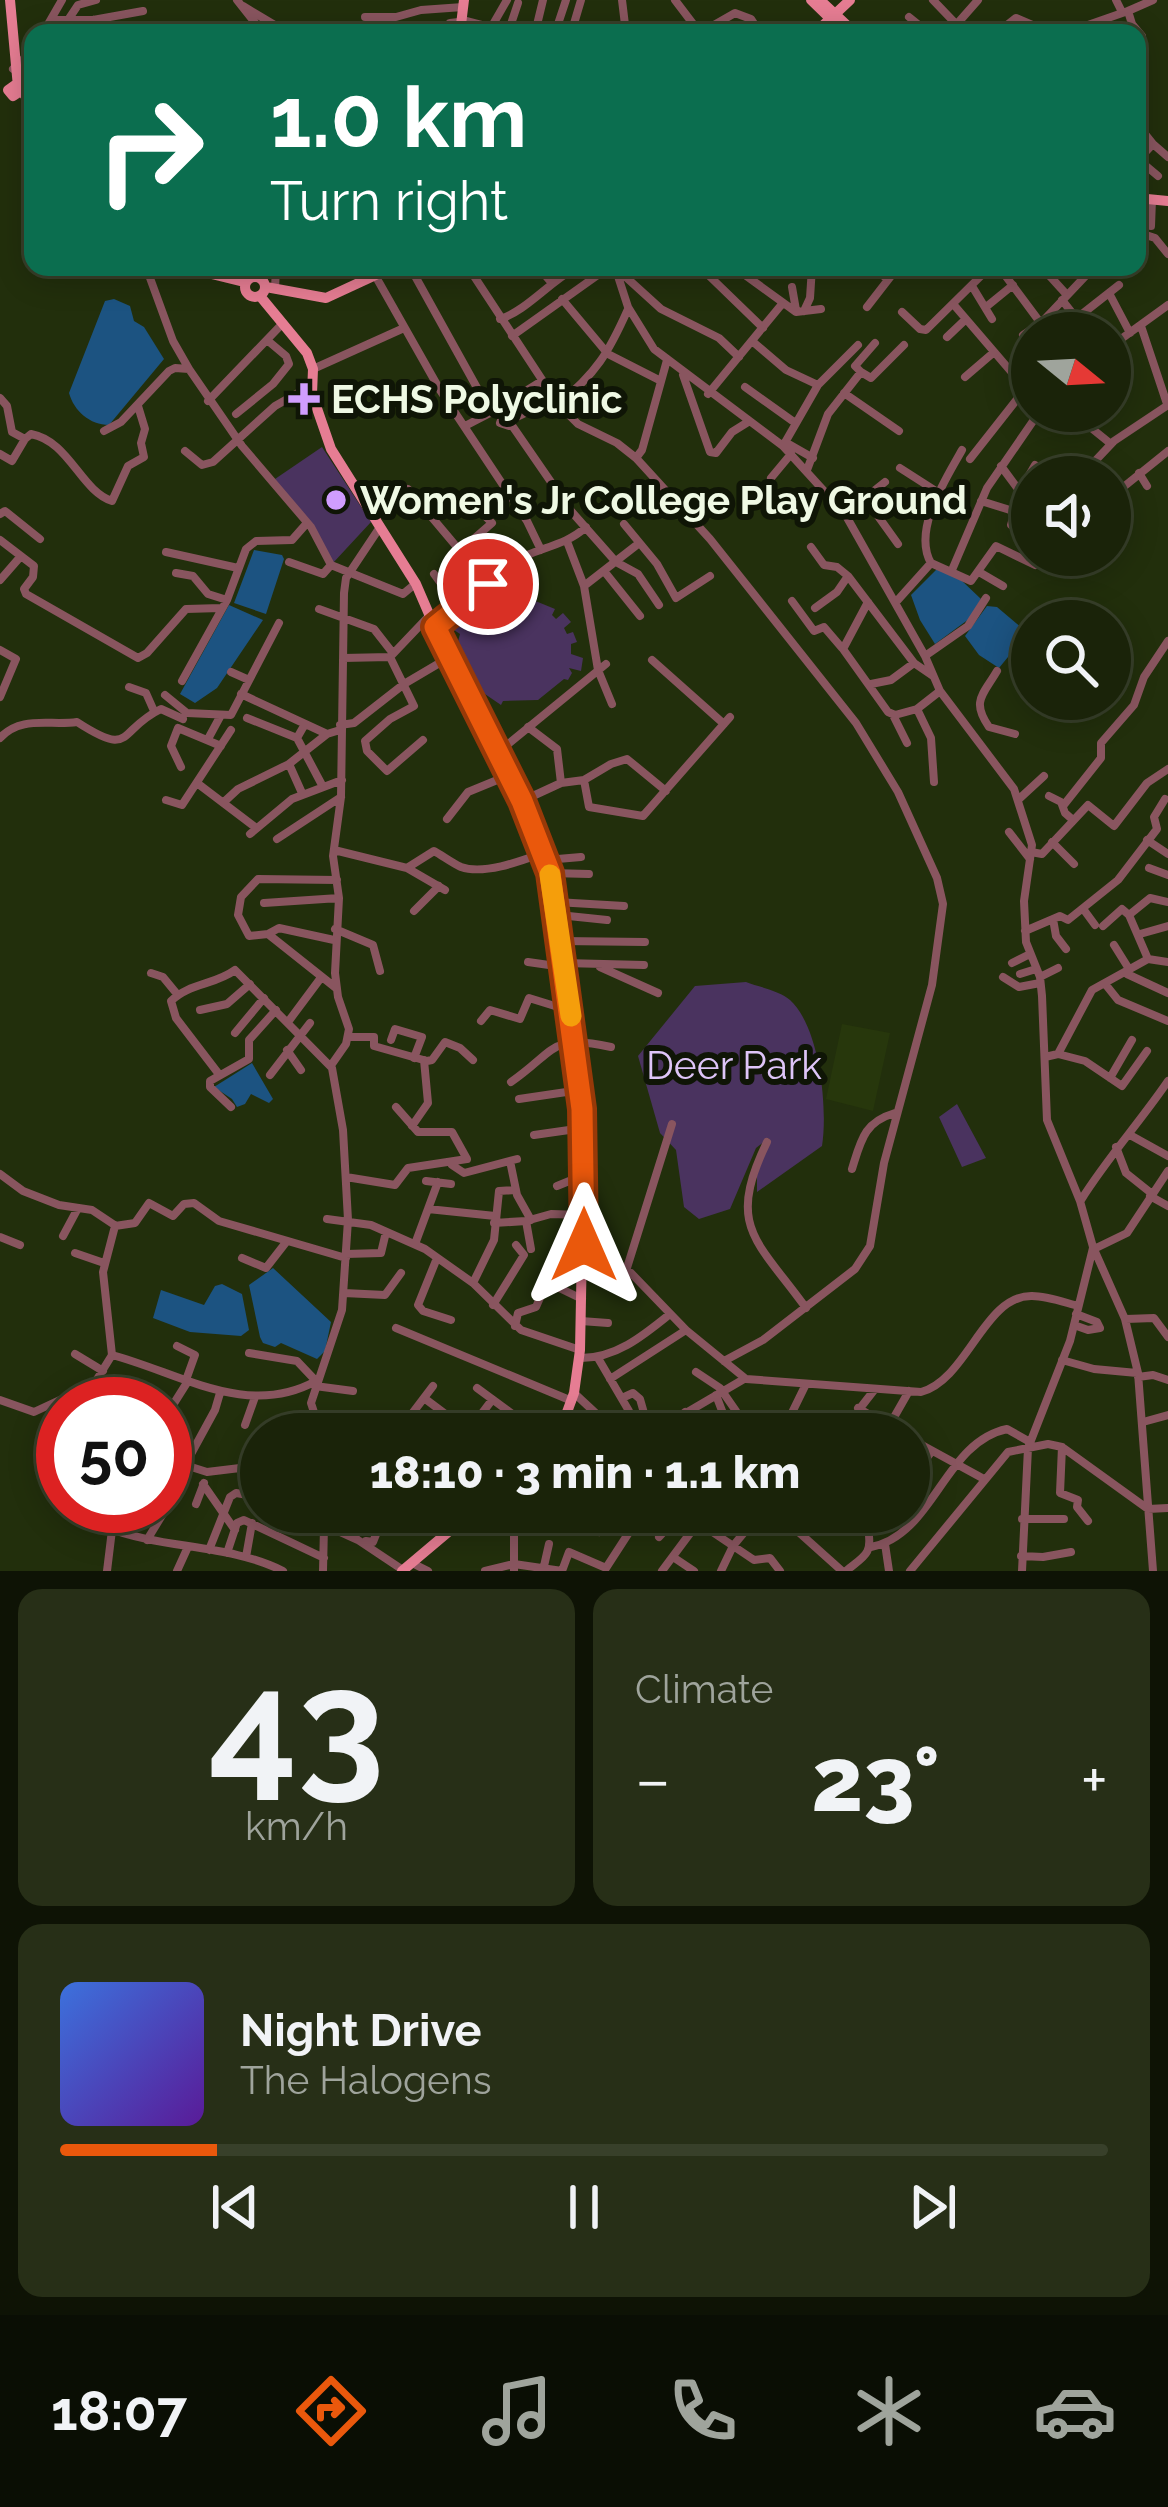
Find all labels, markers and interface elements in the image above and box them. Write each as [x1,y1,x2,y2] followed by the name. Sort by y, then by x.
[270,68,527,167] text: 1.0 km
[72,72,228,228] icon: right
[270,169,508,233] text: Turn right
[1011,312,1131,432] north arrow
[1011,312,1131,720] map controls
[331,376,622,422] place label: ECHS Polyclinic
[288,383,320,415] marker: ECHS Polyclinic
[1011,456,1131,576] button: sound
[360,477,967,523] place label: Women's Jr College Play Ground
[323,487,349,513] marker: Women's Jr College Play Ground
[437,533,539,635] pin
[455,551,521,617] icon: arrive
[1011,600,1131,720] button: search
[646,1042,822,1088] park label: Deer Park
[521,1182,647,1308] position arrow
[36,1377,192,1533] speed limit sign: 50
[370,1446,800,1499] text: 18:10 · 3 min · 1.1 km
[208,1633,385,1817] text: 43
[635,1666,773,1712] text: Climate
[811,1726,940,1832] text: 23°
[635,1741,671,1818] text: −
[1081,1741,1108,1818] text: +
[245,1803,348,1849] text: km/h
[240,2004,481,2057] text: Night Drive
[240,2057,492,2103] text: The Halogens
[202,2174,268,2240] icon: previous
[551,2174,617,2240] icon: pause
[900,2174,966,2240] icon: next
[289,2369,373,2453] icon: directions
[475,2369,559,2453] icon: music
[661,2369,745,2453] icon: phone
[847,2369,931,2453] icon: climate
[1033,2369,1117,2453] icon: car
[51,2379,187,2443] text: 18:07

